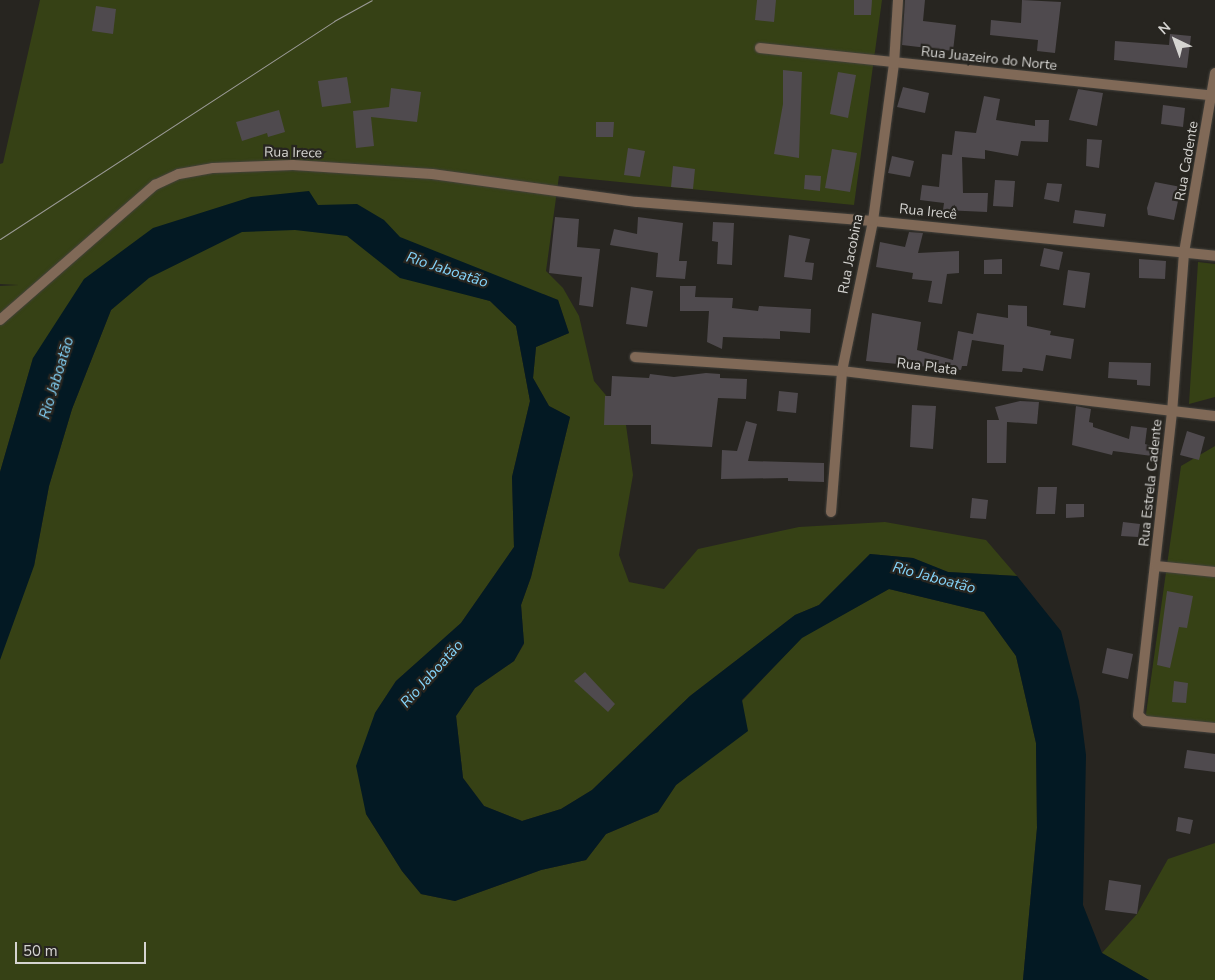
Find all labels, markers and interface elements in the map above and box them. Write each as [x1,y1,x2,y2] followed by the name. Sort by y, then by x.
[1150,15,1200,65] north arrow
[1154,18,1175,39] text: N
[920,43,1058,75] street label: Rua Juazeiro do Norte
[1172,120,1202,202] street label: Rua Cadente
[264,144,322,162] street label: Rua Irece
[898,201,958,223] street label: Rua Irecê
[835,213,867,295] street label: Rua Jacobina
[404,248,490,292] water label: Rio Jaboatão
[36,335,78,421] water label: Rio Jaboatão
[896,355,958,379] street label: Rua Plata
[1136,419,1166,547] street label: Rua Estrela Cadente
[891,558,977,598] water label: Rio Jaboatão
[397,636,467,712] water label: Rio Jaboatão
[18,932,149,964] scale bar
[23,941,58,961] text: 50 m

